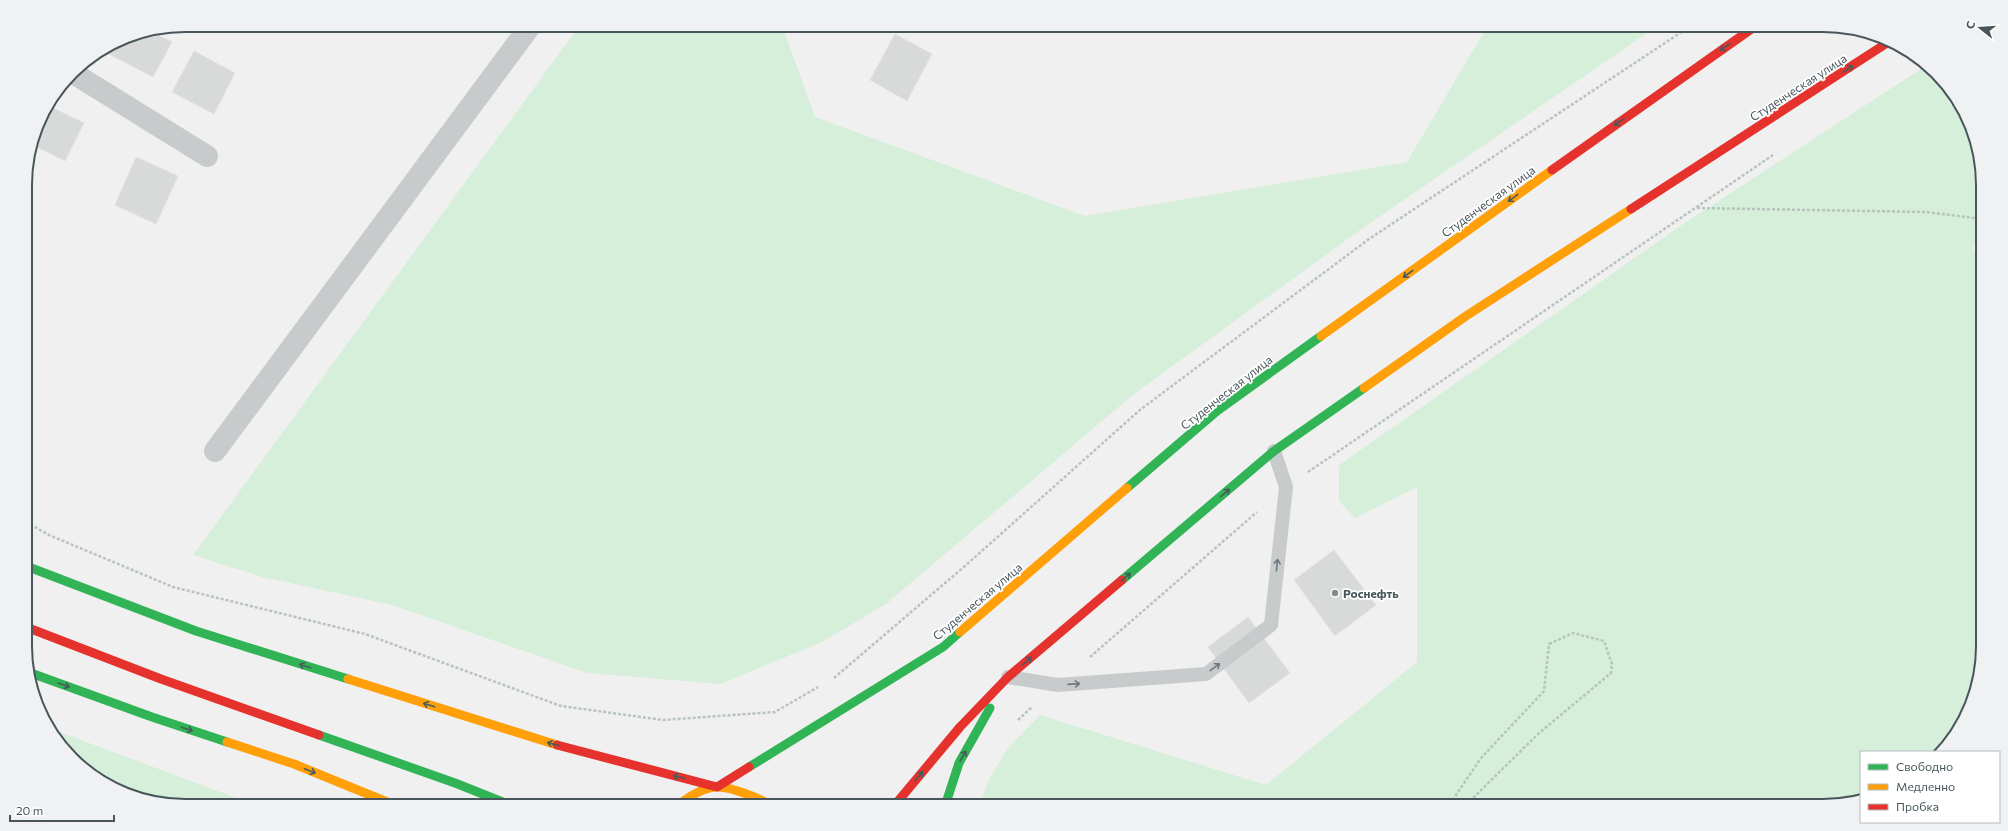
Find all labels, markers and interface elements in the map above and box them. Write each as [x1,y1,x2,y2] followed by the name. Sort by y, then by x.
[1960,8,2000,48] north arrow
[1963,19,1977,30] text: С
[1720,43,1731,51] one-way arrow
[1747,51,1849,123] street label: Студенческая улица
[1842,64,1854,72] one-way arrow
[1614,118,1625,126] one-way arrow
[1438,162,1538,240] street label: Студенческая улица
[1508,194,1519,202] one-way arrow
[1402,270,1413,278] one-way arrow
[1177,352,1275,432] street label: Студенческая улица
[1220,489,1230,498] one-way arrow
[1273,559,1281,572] one-way arrow
[929,560,1025,642] street label: Студенческая улица
[1121,573,1132,582] one-way arrow
[1343,586,1399,600] place label: Роснефть
[1330,588,1340,598] marker: Роснефть
[1021,657,1032,666] one-way arrow
[299,662,312,669] one-way arrow
[1210,662,1221,671] one-way arrow
[1067,680,1080,687] one-way arrow
[58,682,70,690] one-way arrow
[423,701,436,708] one-way arrow
[180,726,193,733] one-way arrow
[547,740,560,748] one-way arrow
[959,750,967,762] one-way arrow
[1860,751,2000,823] legend
[1896,759,1953,773] text: Свободно
[303,768,315,775] one-way arrow
[915,771,924,781] one-way arrow
[673,773,686,781] one-way arrow
[1896,779,1955,793] text: Медленно
[10,797,114,823] scale bar
[1896,799,1939,813] text: Пробка
[16,803,43,817] text: 20 m

